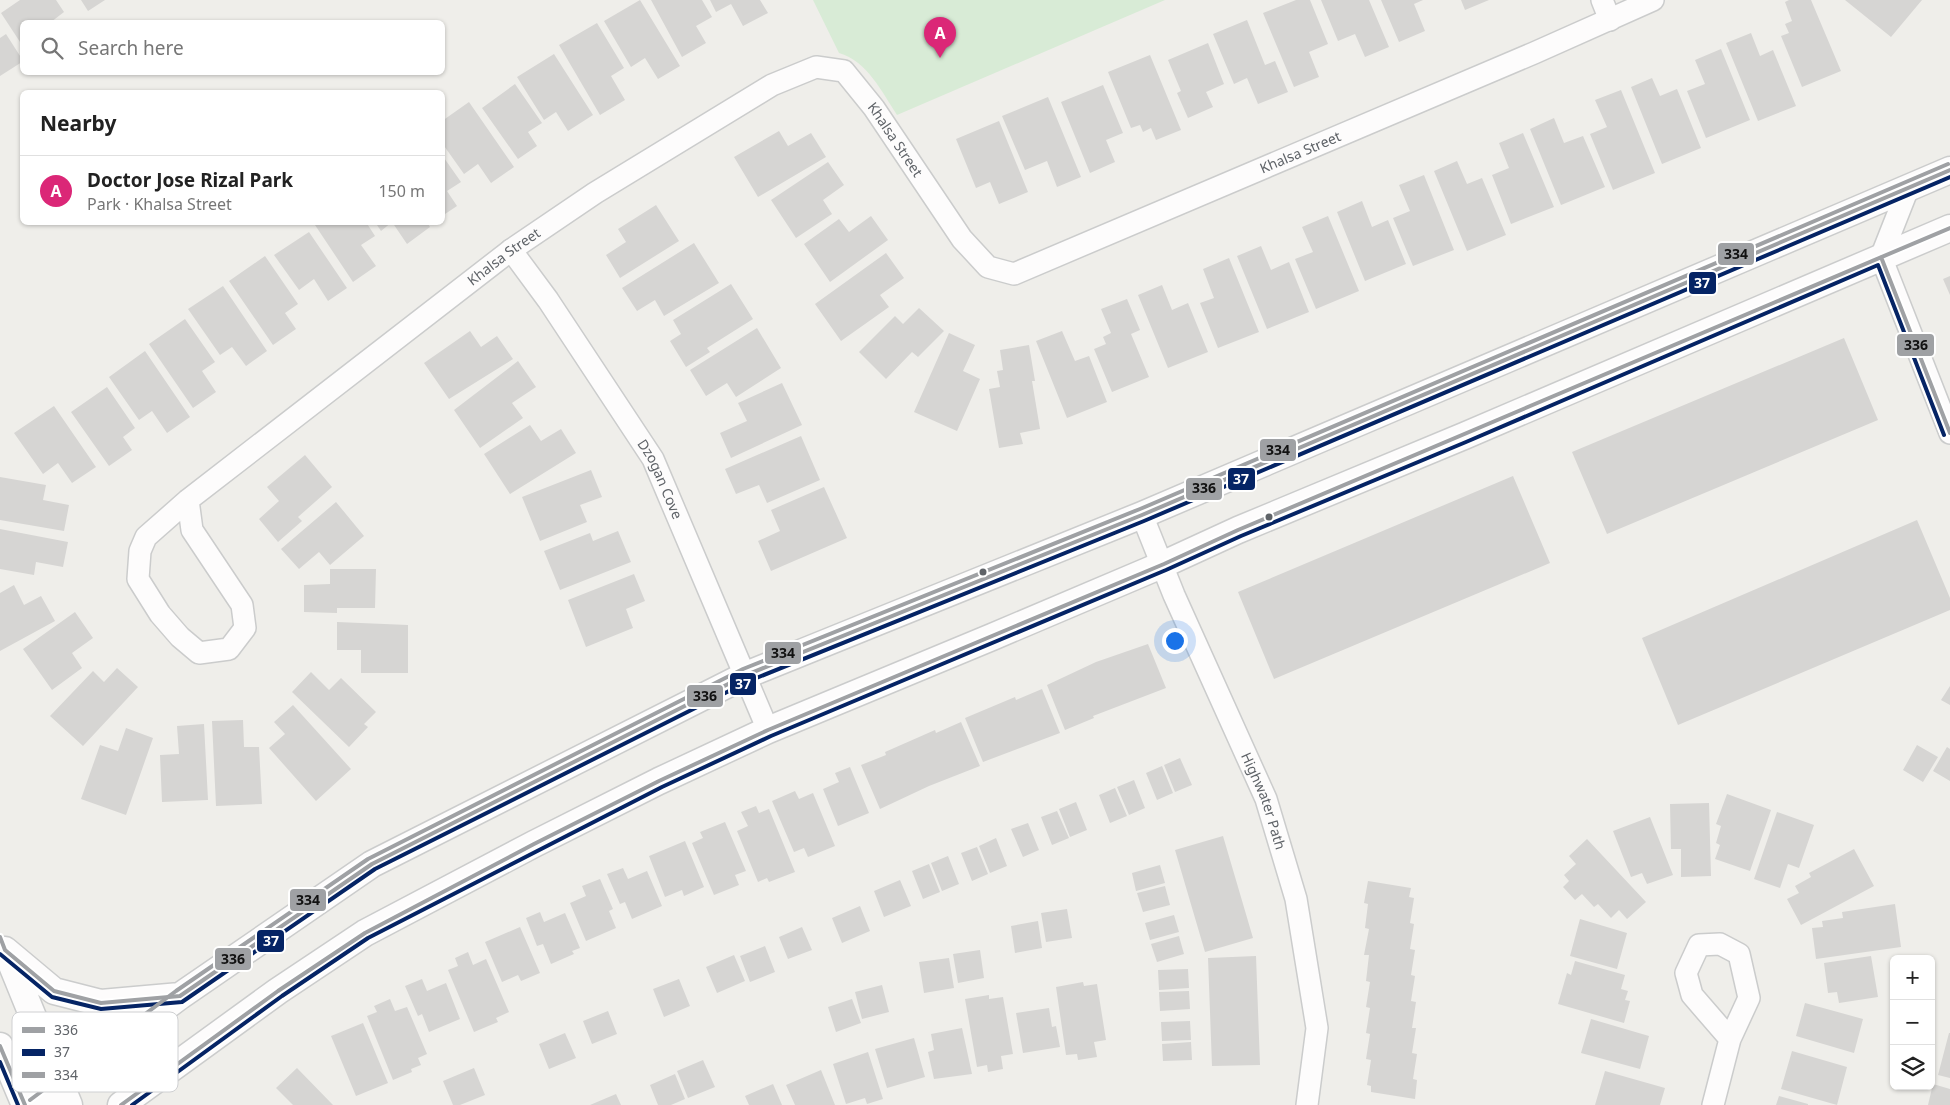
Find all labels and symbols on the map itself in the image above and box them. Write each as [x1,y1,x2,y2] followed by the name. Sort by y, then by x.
[924,17,956,58] pin: A
[864,98,928,180] street label: Khalsa Street
[1257,126,1343,177] street label: Khalsa Street
[463,223,544,289] street label: Khalsa Street
[1717,242,1755,266] line badge: 334
[1724,244,1748,263] text: 334
[1688,271,1717,295] line badge: 37
[1694,273,1710,292] text: 37
[1896,333,1935,357] line badge: 336
[1904,335,1928,354] text: 336
[633,435,687,522] street label: Dzogan Cove
[1259,438,1297,462] line badge: 334
[1266,440,1290,459] text: 334
[1227,467,1256,491] line badge: 37
[1233,469,1249,488] text: 37
[1185,477,1223,501] line badge: 336
[1192,478,1216,497] text: 336
[1264,512,1274,522] unlabelled marker
[978,567,988,577] unlabelled marker
[1162,628,1188,654] your location
[764,641,802,665] line badge: 334
[771,643,795,662] text: 334
[729,672,757,696] line badge: 37
[735,674,751,693] text: 37
[686,684,724,708] line badge: 336
[693,686,717,705] text: 336
[1237,749,1291,852] street label: Highwater Path
[289,888,327,912] line badge: 334
[296,890,320,909] text: 334
[256,929,285,953] line badge: 37
[263,931,279,950] text: 37
[214,947,252,971] line badge: 336
[221,949,245,968] text: 336
[12,1012,178,1092] legend
[54,1020,78,1039] text: 336
[54,1042,70,1061] text: 37
[54,1065,78,1084] text: 334

